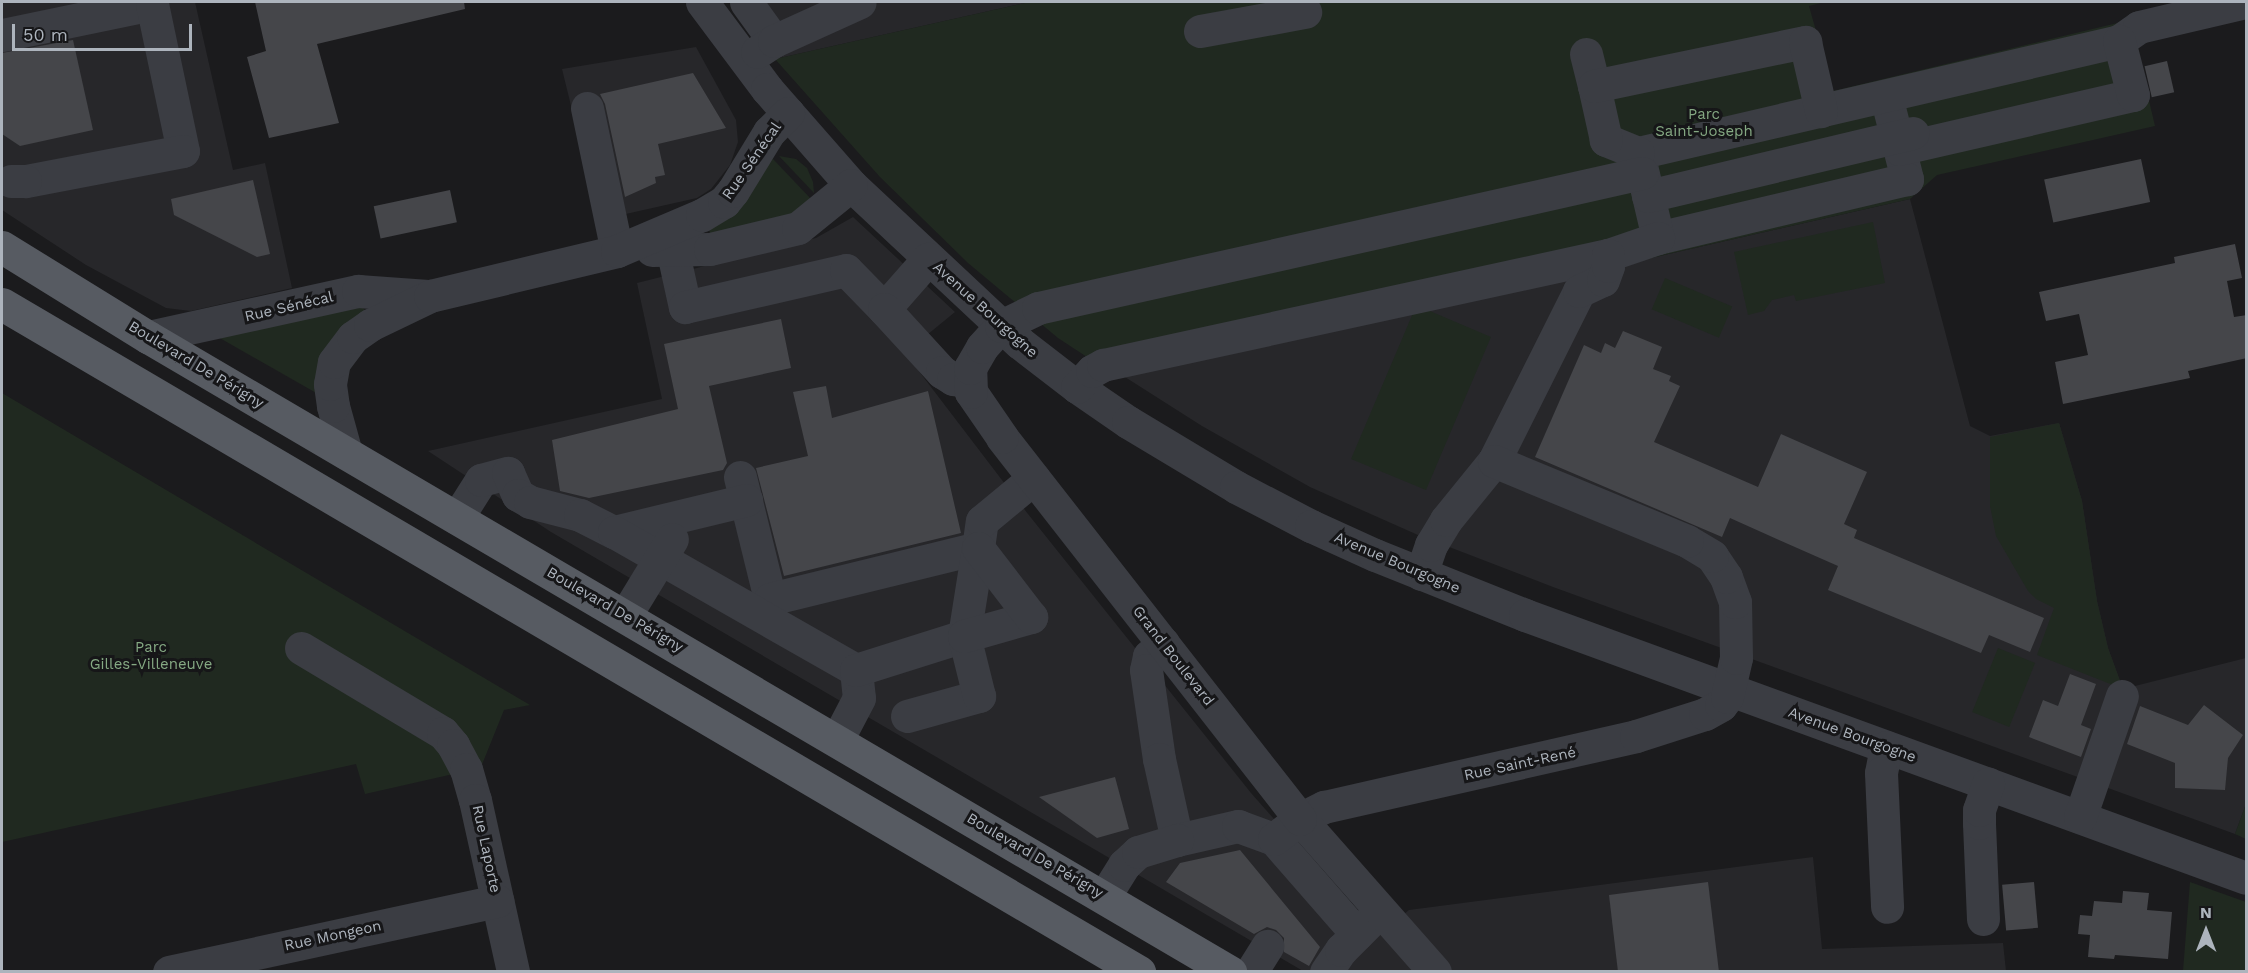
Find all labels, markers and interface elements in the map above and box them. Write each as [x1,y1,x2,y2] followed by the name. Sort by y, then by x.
[15,12,195,50] scale bar
[23,24,68,45] text: 50 m
[1655,105,1753,140] park label: Parc Saint-Joseph
[719,119,785,203] street label: Rue Sénécal
[929,258,1041,362] street label: Avenue Bourgogne
[243,288,335,326] street label: Rue Sénécal
[125,317,267,413] street label: Boulevard De Périgny
[1331,528,1463,598] street label: Avenue Bourgogne
[543,564,687,656] street label: Boulevard De Périgny
[1128,603,1218,709] street label: Grand Boulevard
[90,638,212,673] park label: Parc Gilles-Villeneuve
[1786,703,1918,767] street label: Avenue Bourgogne
[1462,743,1578,785] street label: Rue Saint-René
[468,803,504,895] street label: Rue Laporte
[963,810,1107,902] street label: Boulevard De Périgny
[2176,901,2236,961] north arrow
[2200,903,2212,922] text: N
[283,917,383,955] street label: Rue Mongeon

